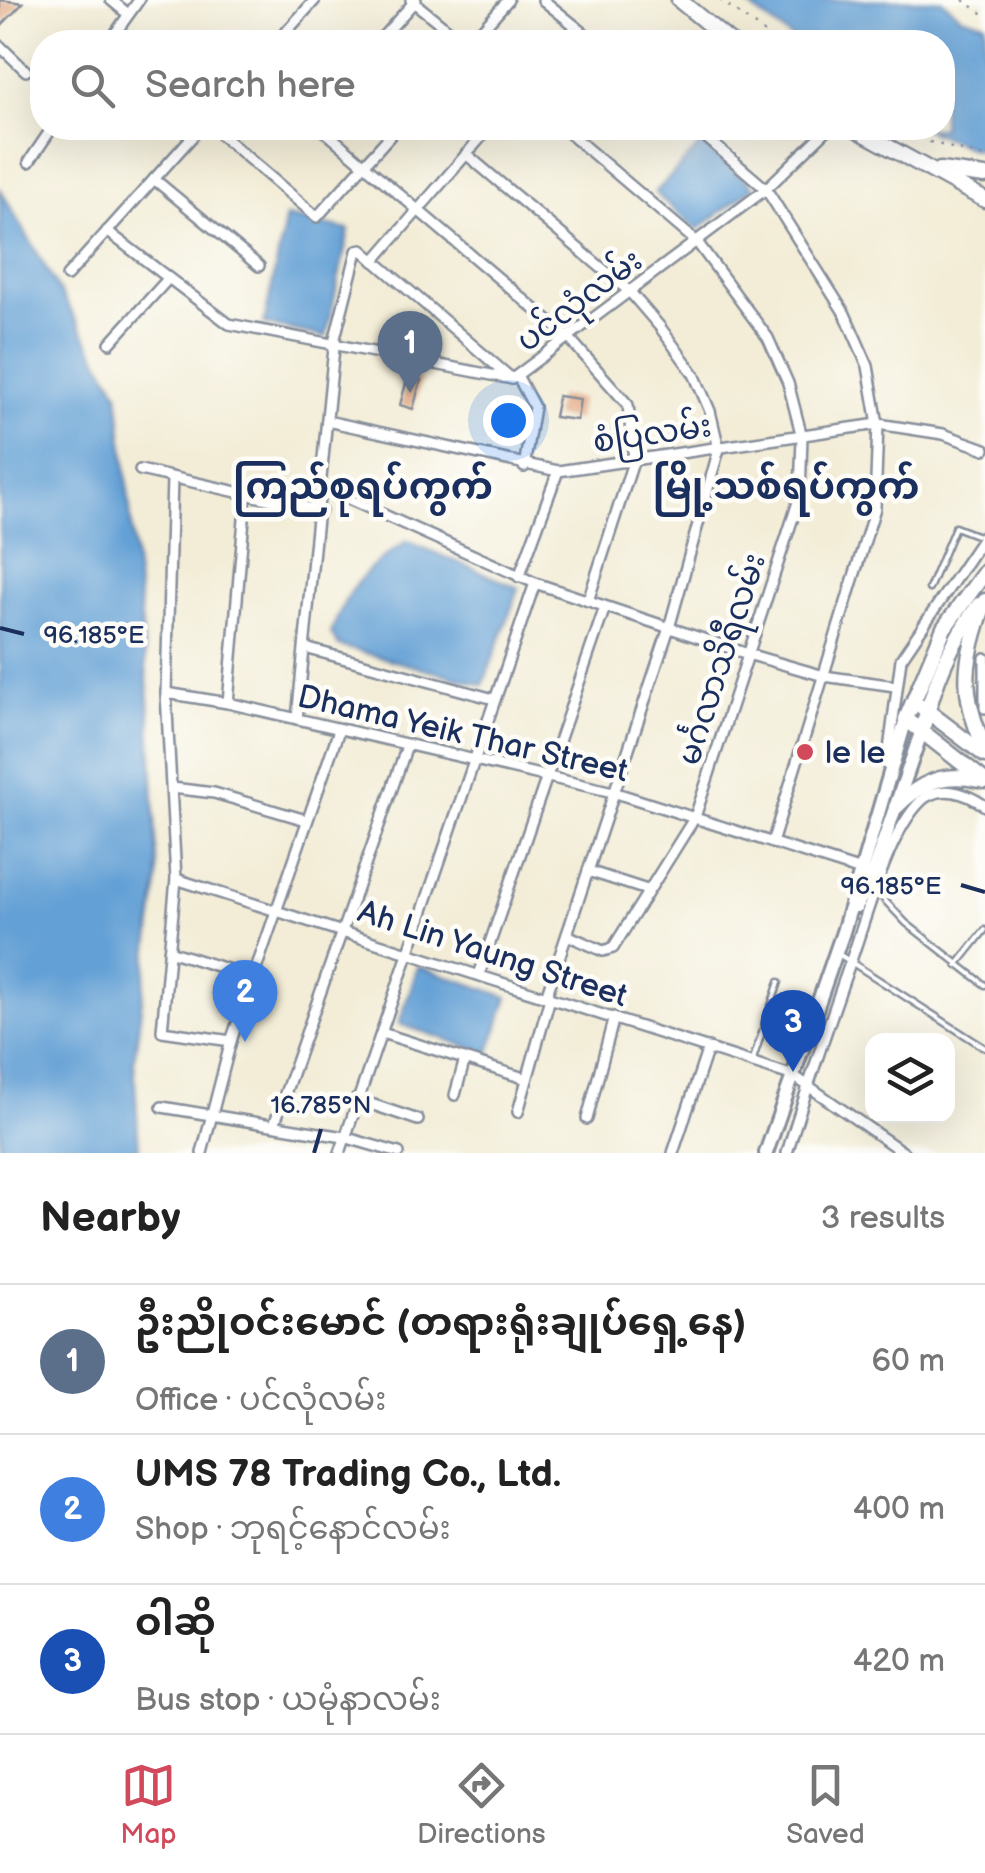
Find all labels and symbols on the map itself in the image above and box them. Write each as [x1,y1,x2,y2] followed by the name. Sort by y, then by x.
[506,237,653,365] street label: ပင်လုံလမ်း
[378,310,442,393] pin: 1
[483,395,534,446] your location
[590,402,715,467] street label: စံပြလမ်း
[653,460,919,517] district label: မြို့သစ်ရပ်ကွက်
[233,461,493,517] district label: ကြည်စုရပ်ကွက်
[665,547,780,772] street label: မင်္ဂလာသိရီလမ်း
[44,620,144,651] text: 96.185°E
[294,677,632,791] street label: Dhama Yeik Thar Street
[825,734,885,773] place label: le le
[794,741,816,763] marker: le le
[841,871,941,902] text: 96.185°E
[353,893,632,1016] street label: Ah Lin Yaung Street
[212,960,278,1042] pin: 2
[760,990,826,1072] pin: 3
[270,1090,372,1121] text: 16.785°N

